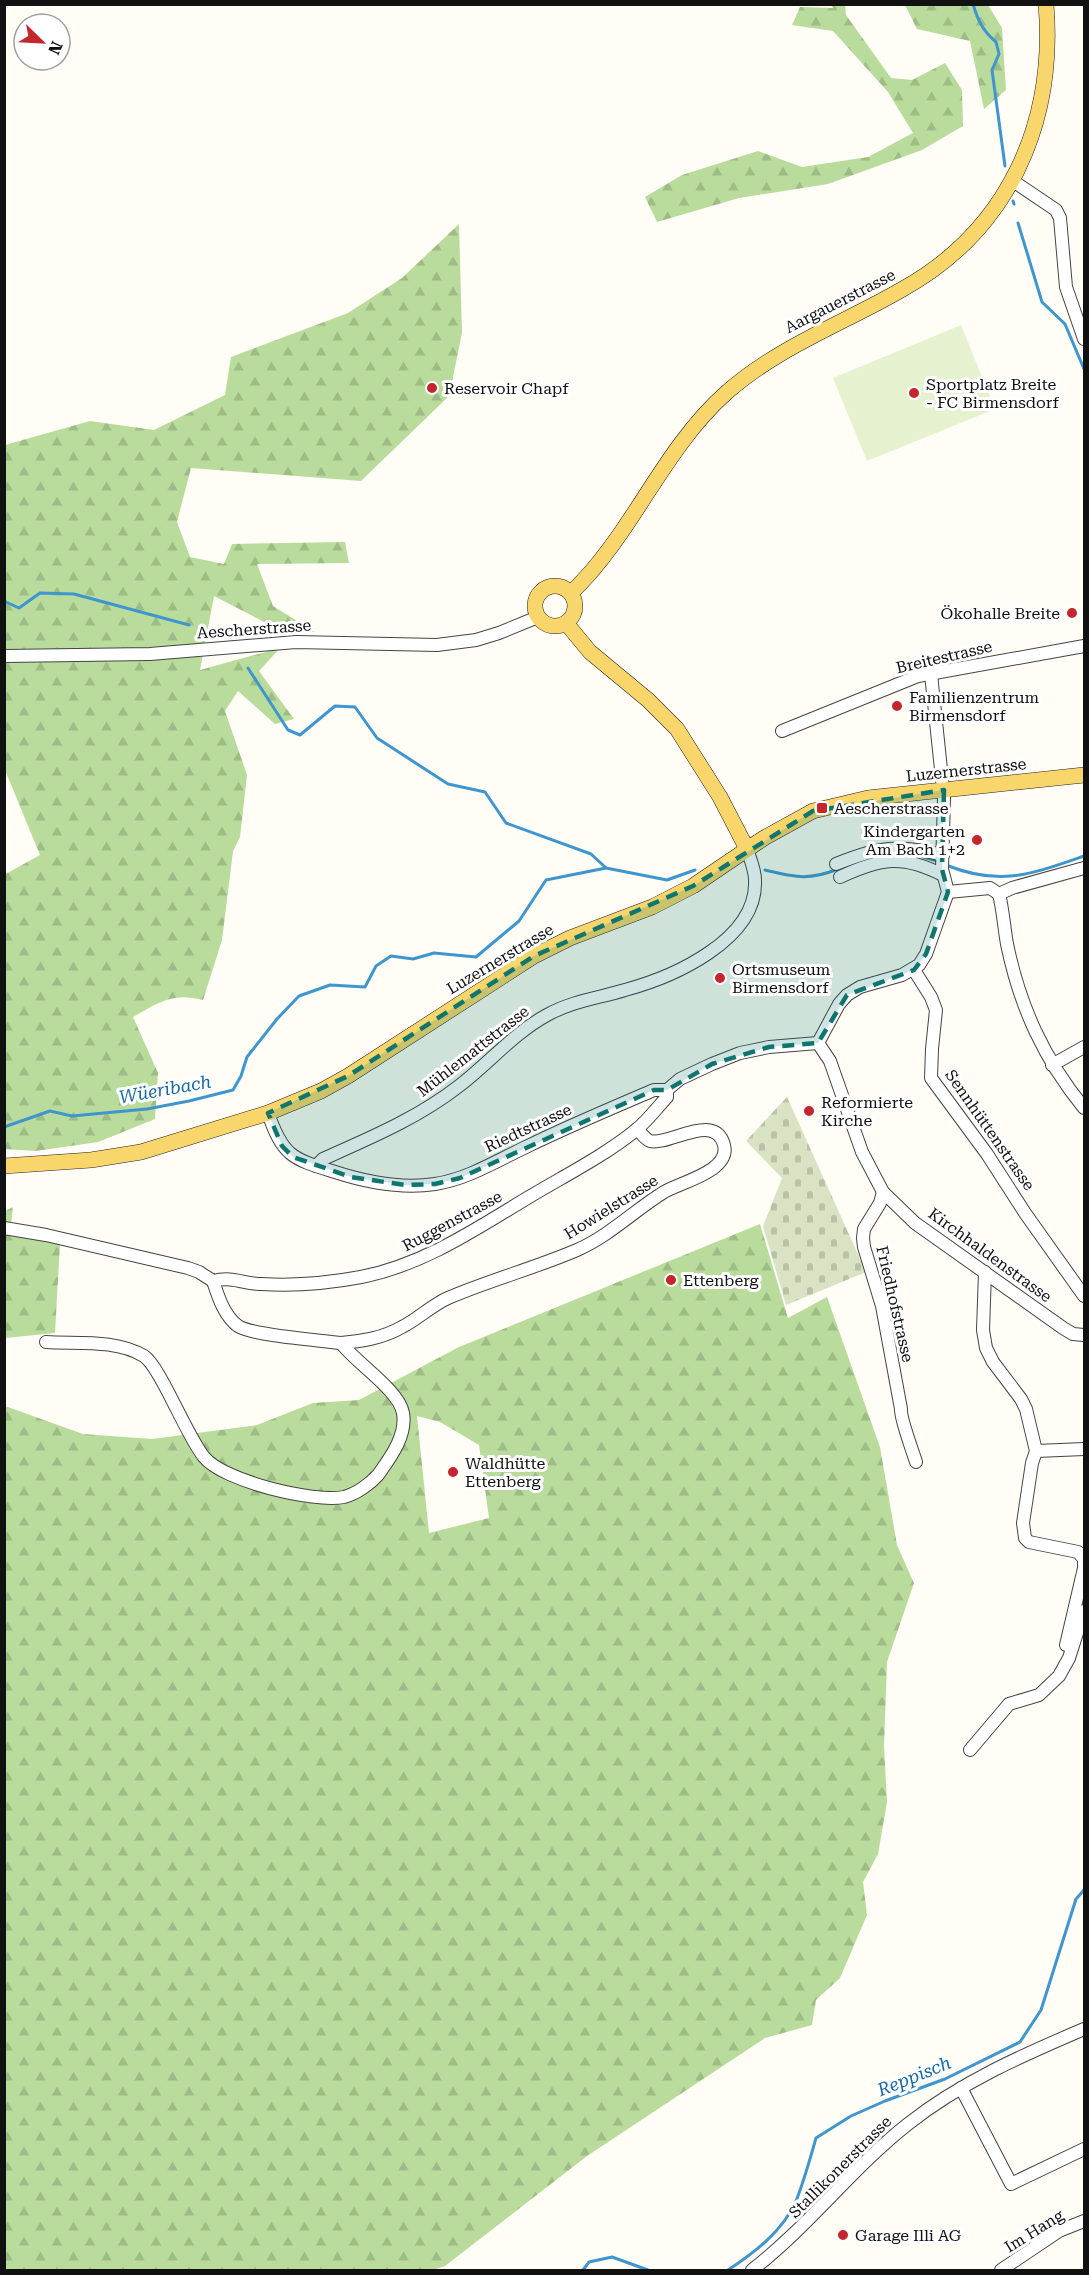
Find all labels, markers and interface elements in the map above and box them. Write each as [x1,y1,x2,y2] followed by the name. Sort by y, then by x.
[12,12,72,72] north arrow
[44,38,66,57] text: N
[782,265,899,337] street label: Aargauerstrasse
[926,375,1059,412] place label: Sportplatz Breite - FC Birmensdorf
[444,379,569,398] place label: Reservoir Chapf
[425,381,439,395] marker: Reservoir Chapf
[907,386,921,400] marker: Sportplatz Breite - FC Birmensdorf
[940,604,1060,623] place label: Ökohalle Breite
[1065,606,1079,620] marker: Ökohalle Breite
[196,616,312,642] street label: Aescherstrasse
[894,637,994,677] street label: Breitestrasse
[909,688,1039,725] place label: Familienzentrum Birmensdorf
[890,699,904,713] marker: Familienzentrum Birmensdorf
[905,754,1027,786] street label: Luzernerstrasse
[834,799,949,818] place label: Aescherstrasse
[815,801,829,815] marker: Aescherstrasse
[863,822,965,859] place label: Kindergarten Am Bach 1+2
[970,833,984,847] marker: Kindergarten Am Bach 1+2
[443,920,557,998] street label: Luzernerstrasse
[732,960,831,997] place label: Ortsmuseum Birmensdorf
[713,971,727,985] marker: Ortsmuseum Birmensdorf
[413,1001,533,1101] street label: Mühlemattstrasse
[941,1066,1039,1194] street label: Sennhüttenstrasse
[117,1071,213,1107] water label: Wüeribach
[821,1093,913,1130] place label: Reformierte Kirche
[481,1099,575,1156] street label: Riedtstrasse
[802,1104,816,1118] marker: Reformierte Kirche
[561,1170,662,1243] street label: Howielstrasse
[399,1187,505,1255] street label: Ruggenstrasse
[925,1204,1056,1306] street label: Kirchhaldenstrasse
[872,1244,918,1364] street label: Friedhofstrasse
[683,1271,759,1290] place label: Ettenberg
[664,1273,678,1287] marker: Ettenberg
[465,1454,546,1491] place label: Waldhütte Ettenberg
[446,1465,460,1479] marker: Waldhütte Ettenberg
[873,2052,954,2101] water label: Reppisch
[785,2112,895,2222] street label: Stallikonerstrasse
[1001,2205,1068,2257] street label: Im Hang
[855,2226,962,2245] place label: Garage Illi AG
[836,2228,850,2242] marker: Garage Illi AG

